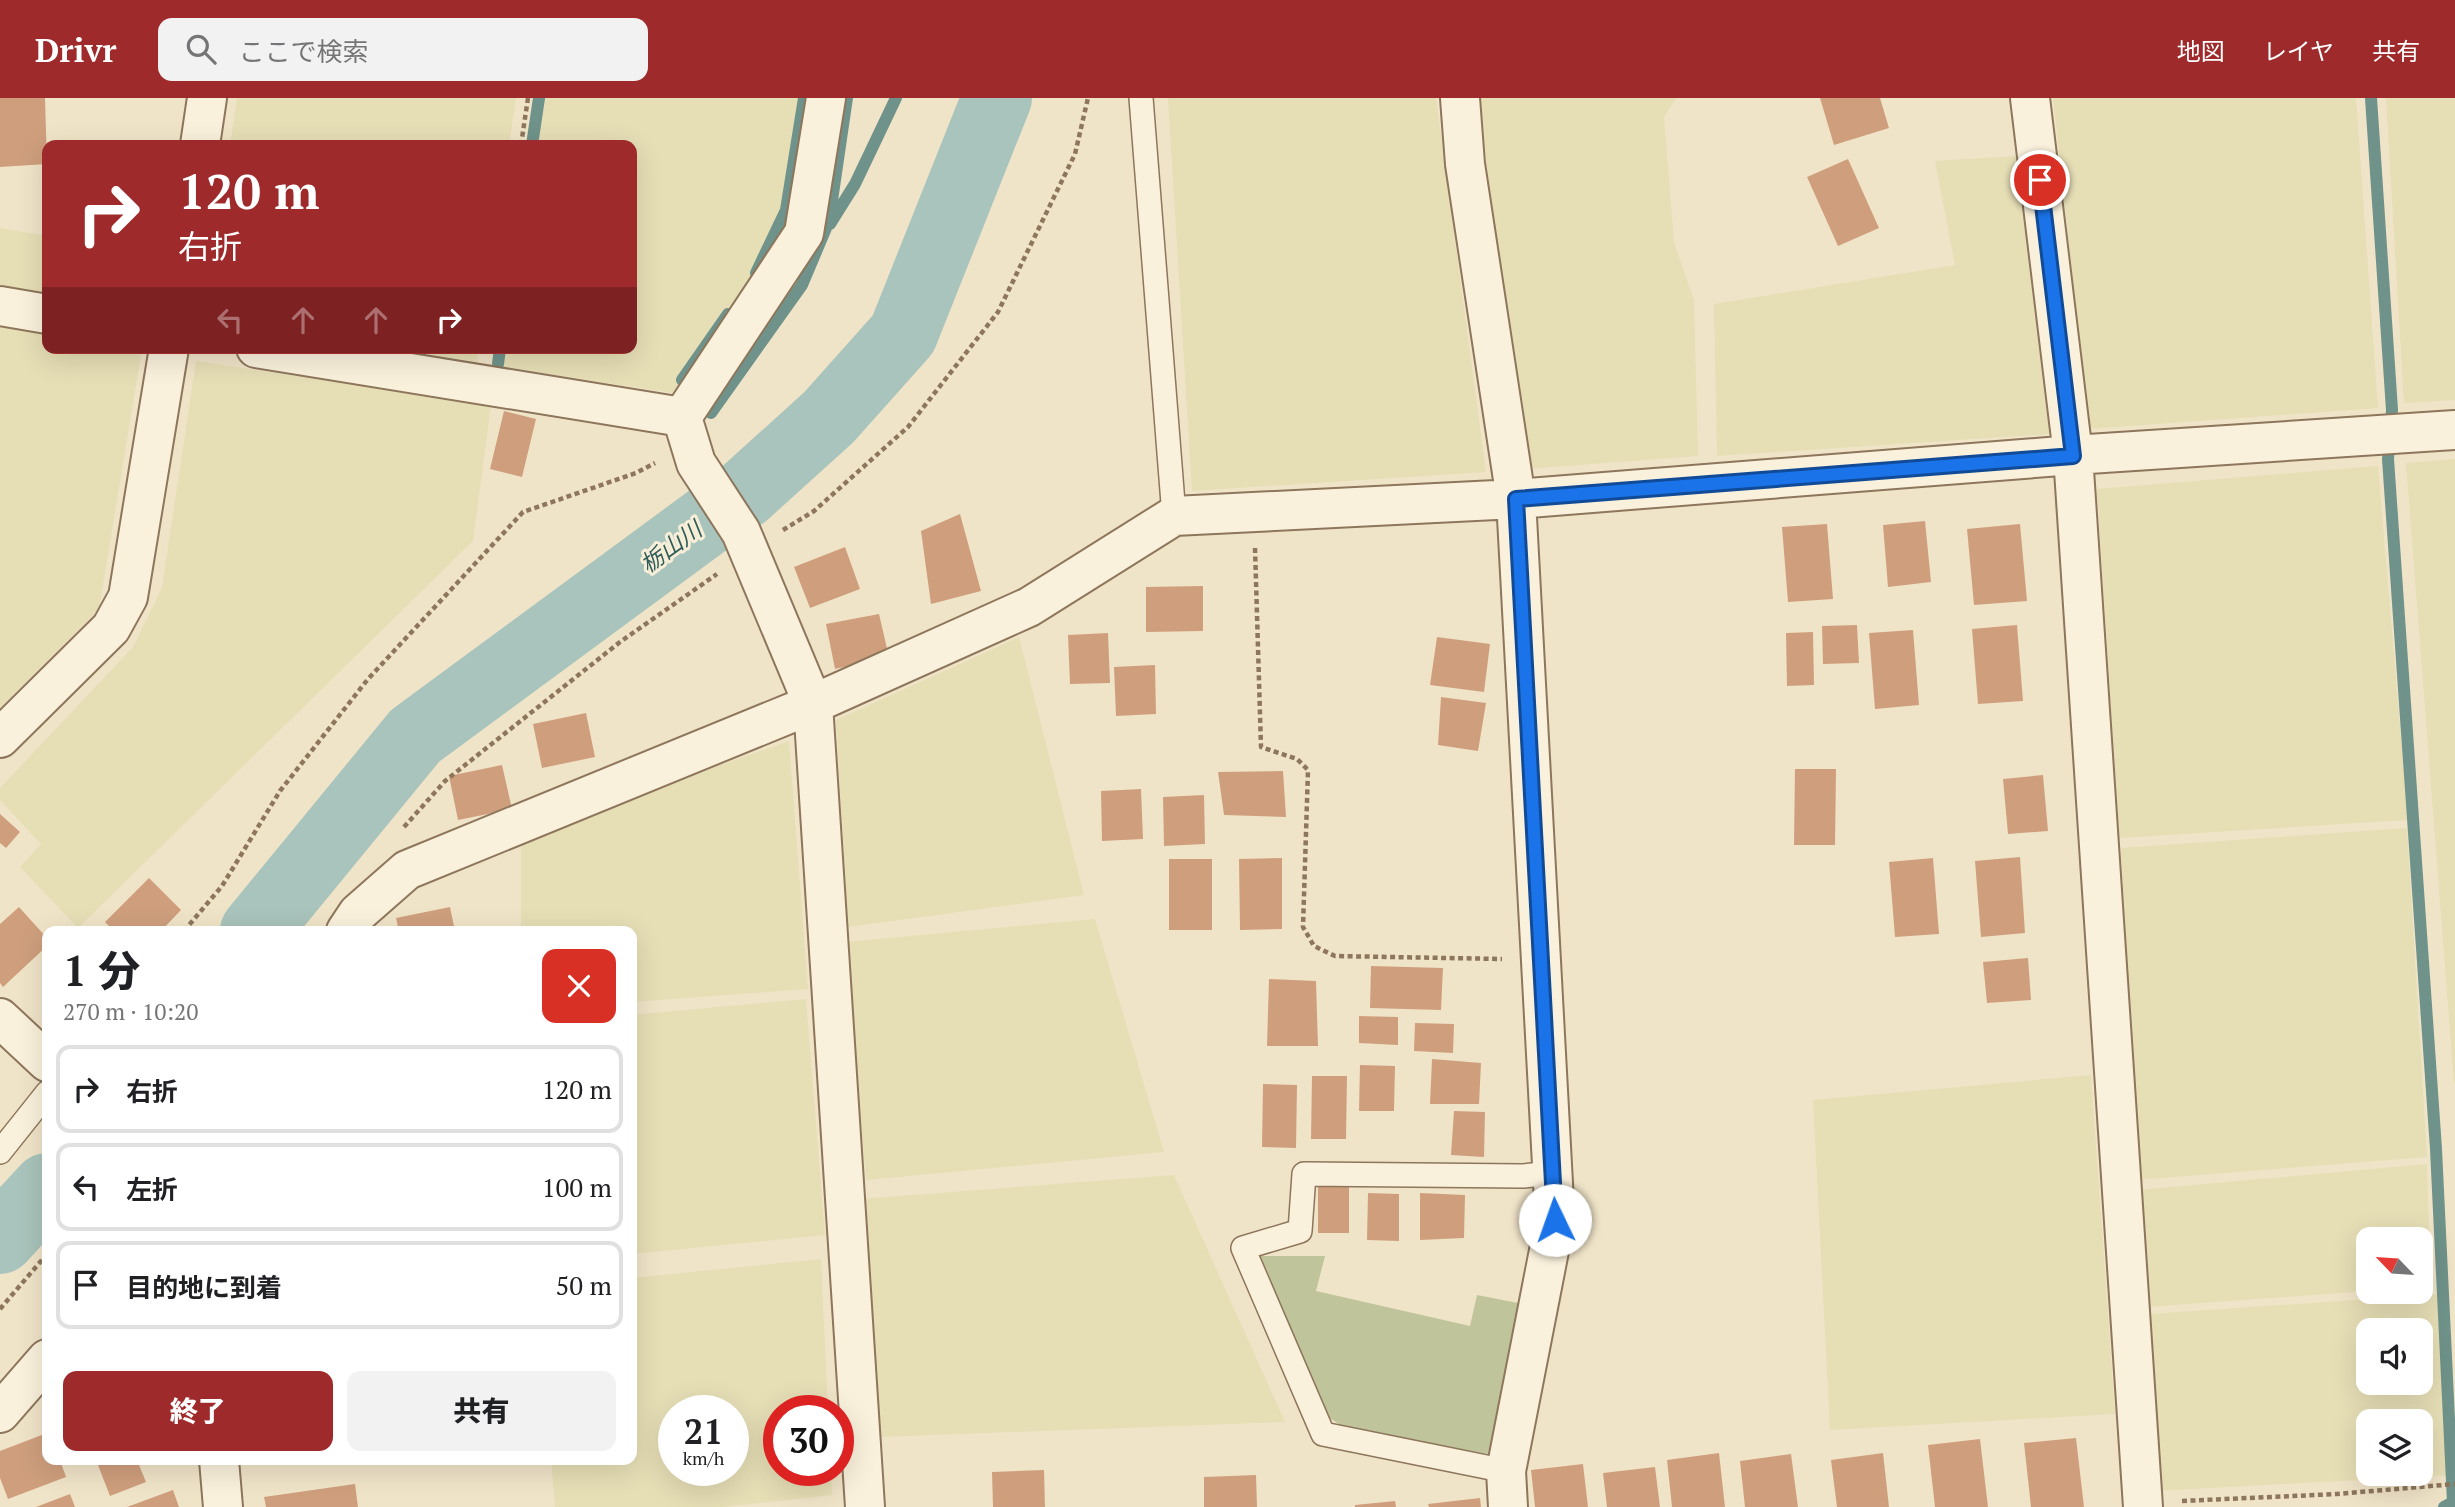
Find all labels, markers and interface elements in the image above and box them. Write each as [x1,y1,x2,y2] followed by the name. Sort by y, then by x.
[158,18,648,81] search box
[35,28,116,71] text: Drivr
[182,30,220,68] icon: search
[238,34,369,68] text: ここで検索
[2177,35,2225,67] text: 地図
[2263,35,2334,67] text: レイヤ
[2372,35,2420,67] text: 共有
[2010,150,2070,210] pin
[178,158,320,223] text: 120 m
[2021,161,2059,199] icon: arrive
[63,168,154,259] icon: right
[178,225,242,267] text: 右折
[211,301,249,339] icon: left
[284,301,322,339] icon: ahead
[357,301,395,339] icon: ahead
[430,301,468,339] icon: right
[634,512,710,579] water label: 栃山川
[63,942,140,998] text: 1 分
[542,949,616,1023] button: close
[63,996,198,1027] text: 270 m · 10:20
[67,1070,105,1108] icon: right
[542,1072,612,1106] text: 120 m
[126,1074,178,1108] text: 右折
[67,1168,105,1206] icon: left
[542,1170,612,1204] text: 100 m
[126,1172,178,1206] text: 左折
[1518,1183,1592,1257] position arrow
[2356,1227,2432,1304] north arrow
[2356,1227,2433,1486] map controls
[67,1266,105,1304] icon: arrive
[556,1268,612,1302] text: 50 m
[126,1270,282,1304] text: 目的地に到着
[2356,1318,2433,1395] button: sound
[63,1371,333,1451] button: 終了
[347,1371,616,1451] button: 共有
[763,1395,854,1486] speed limit sign: 30
[684,1408,723,1454] text: 21
[2356,1409,2433,1486] button: layers
[683,1446,724,1470] text: km/h

